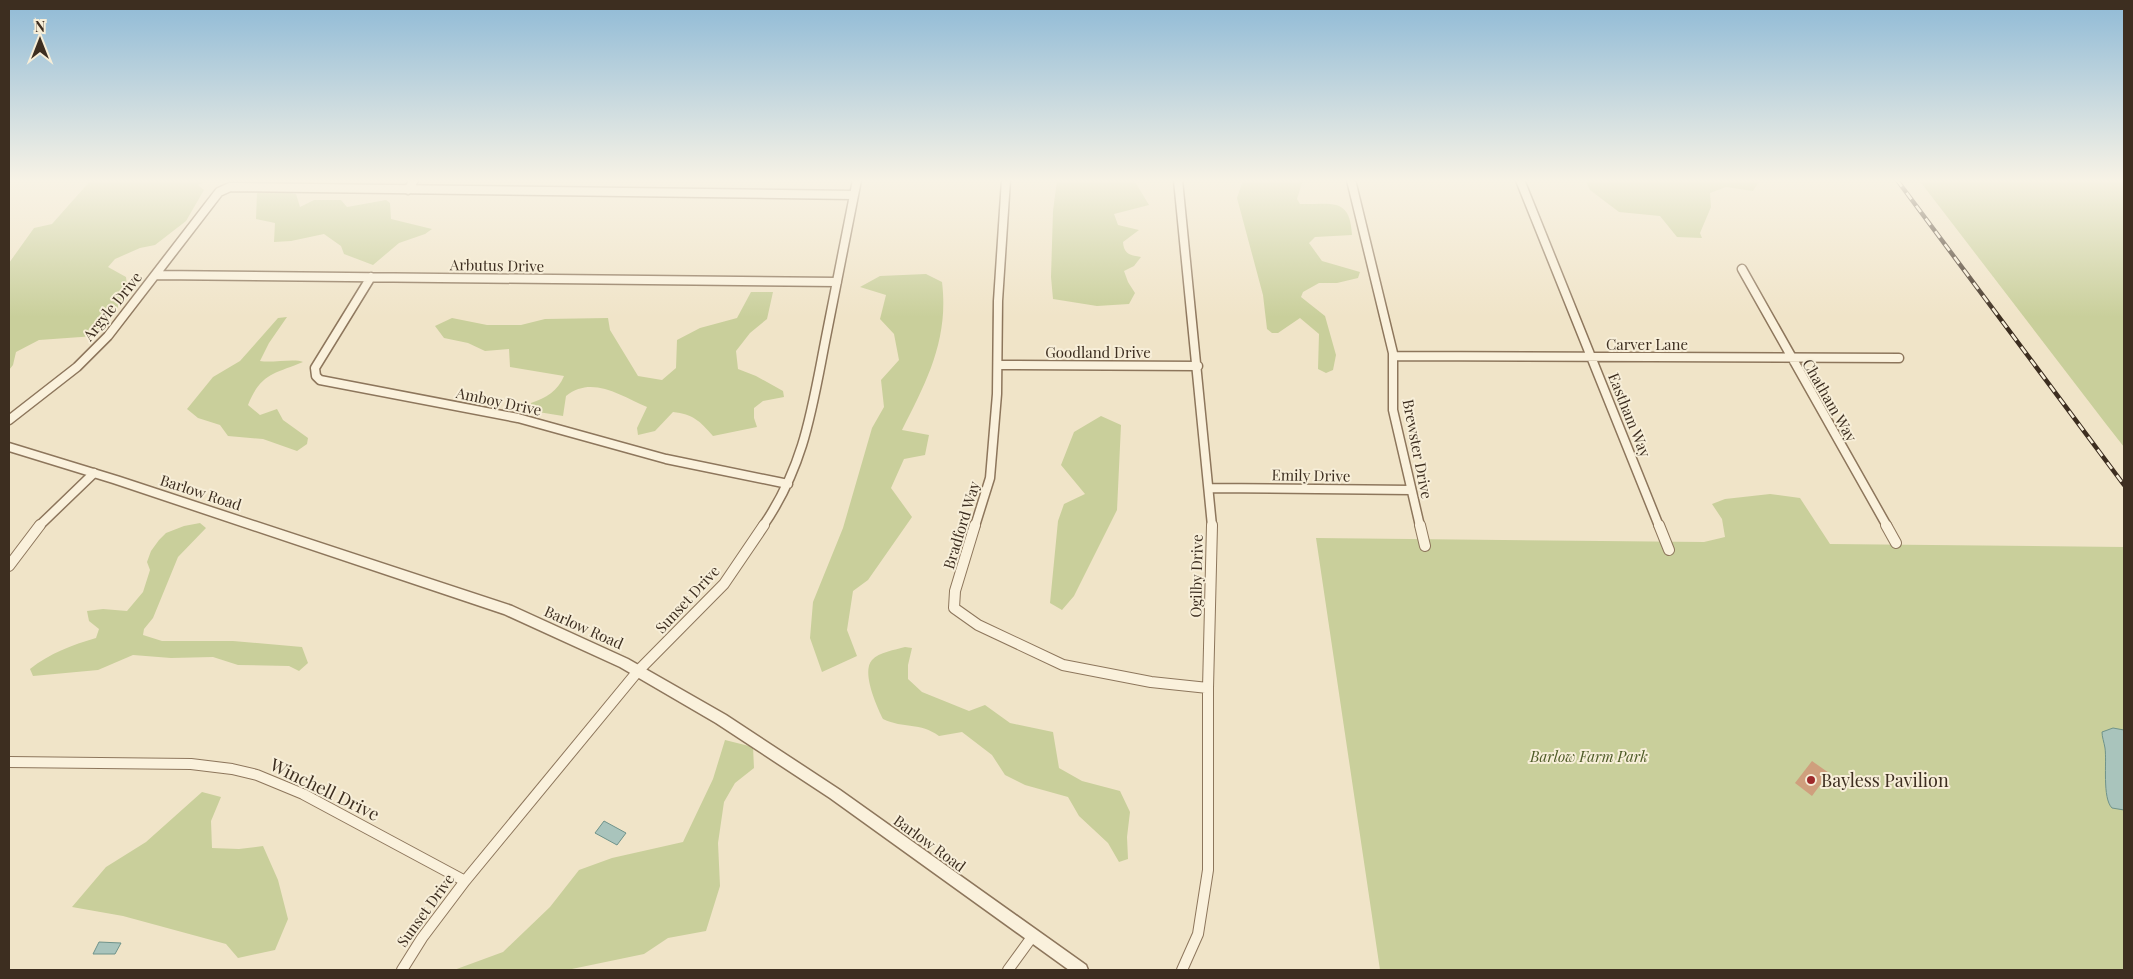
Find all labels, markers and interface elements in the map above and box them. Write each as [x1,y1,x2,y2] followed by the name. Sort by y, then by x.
[15,15,65,65] north arrow
[35,17,45,36] text: N
[449,254,544,276] street label: Arbutus Drive
[77,267,146,345] street label: Argyle Drive
[1606,334,1688,354] street label: Carver Lane
[1045,342,1151,362] street label: Goodland Drive
[1798,355,1862,445] street label: Chatham Way
[1604,370,1656,461] street label: Eastham Way
[453,382,544,420] street label: Amboy Drive
[1399,398,1437,500] street label: Brewster Drive
[1271,464,1351,486] street label: Emily Drive
[158,469,245,515] street label: Barlow Road
[938,478,984,572] street label: Bradford Way
[1185,534,1207,618] street label: Ogilby Drive
[651,561,723,637] street label: Sunset Drive
[541,601,627,653] street label: Barlow Road
[1529,746,1648,766] park label: Barlow Farm Park
[265,752,384,826] street label: Winchell Drive
[1821,768,1949,792] place label: Bayless Pavilion
[1805,774,1817,786] marker: Bayless Pavilion
[890,810,970,876] street label: Barlow Road
[392,870,458,950] street label: Sunset Drive

